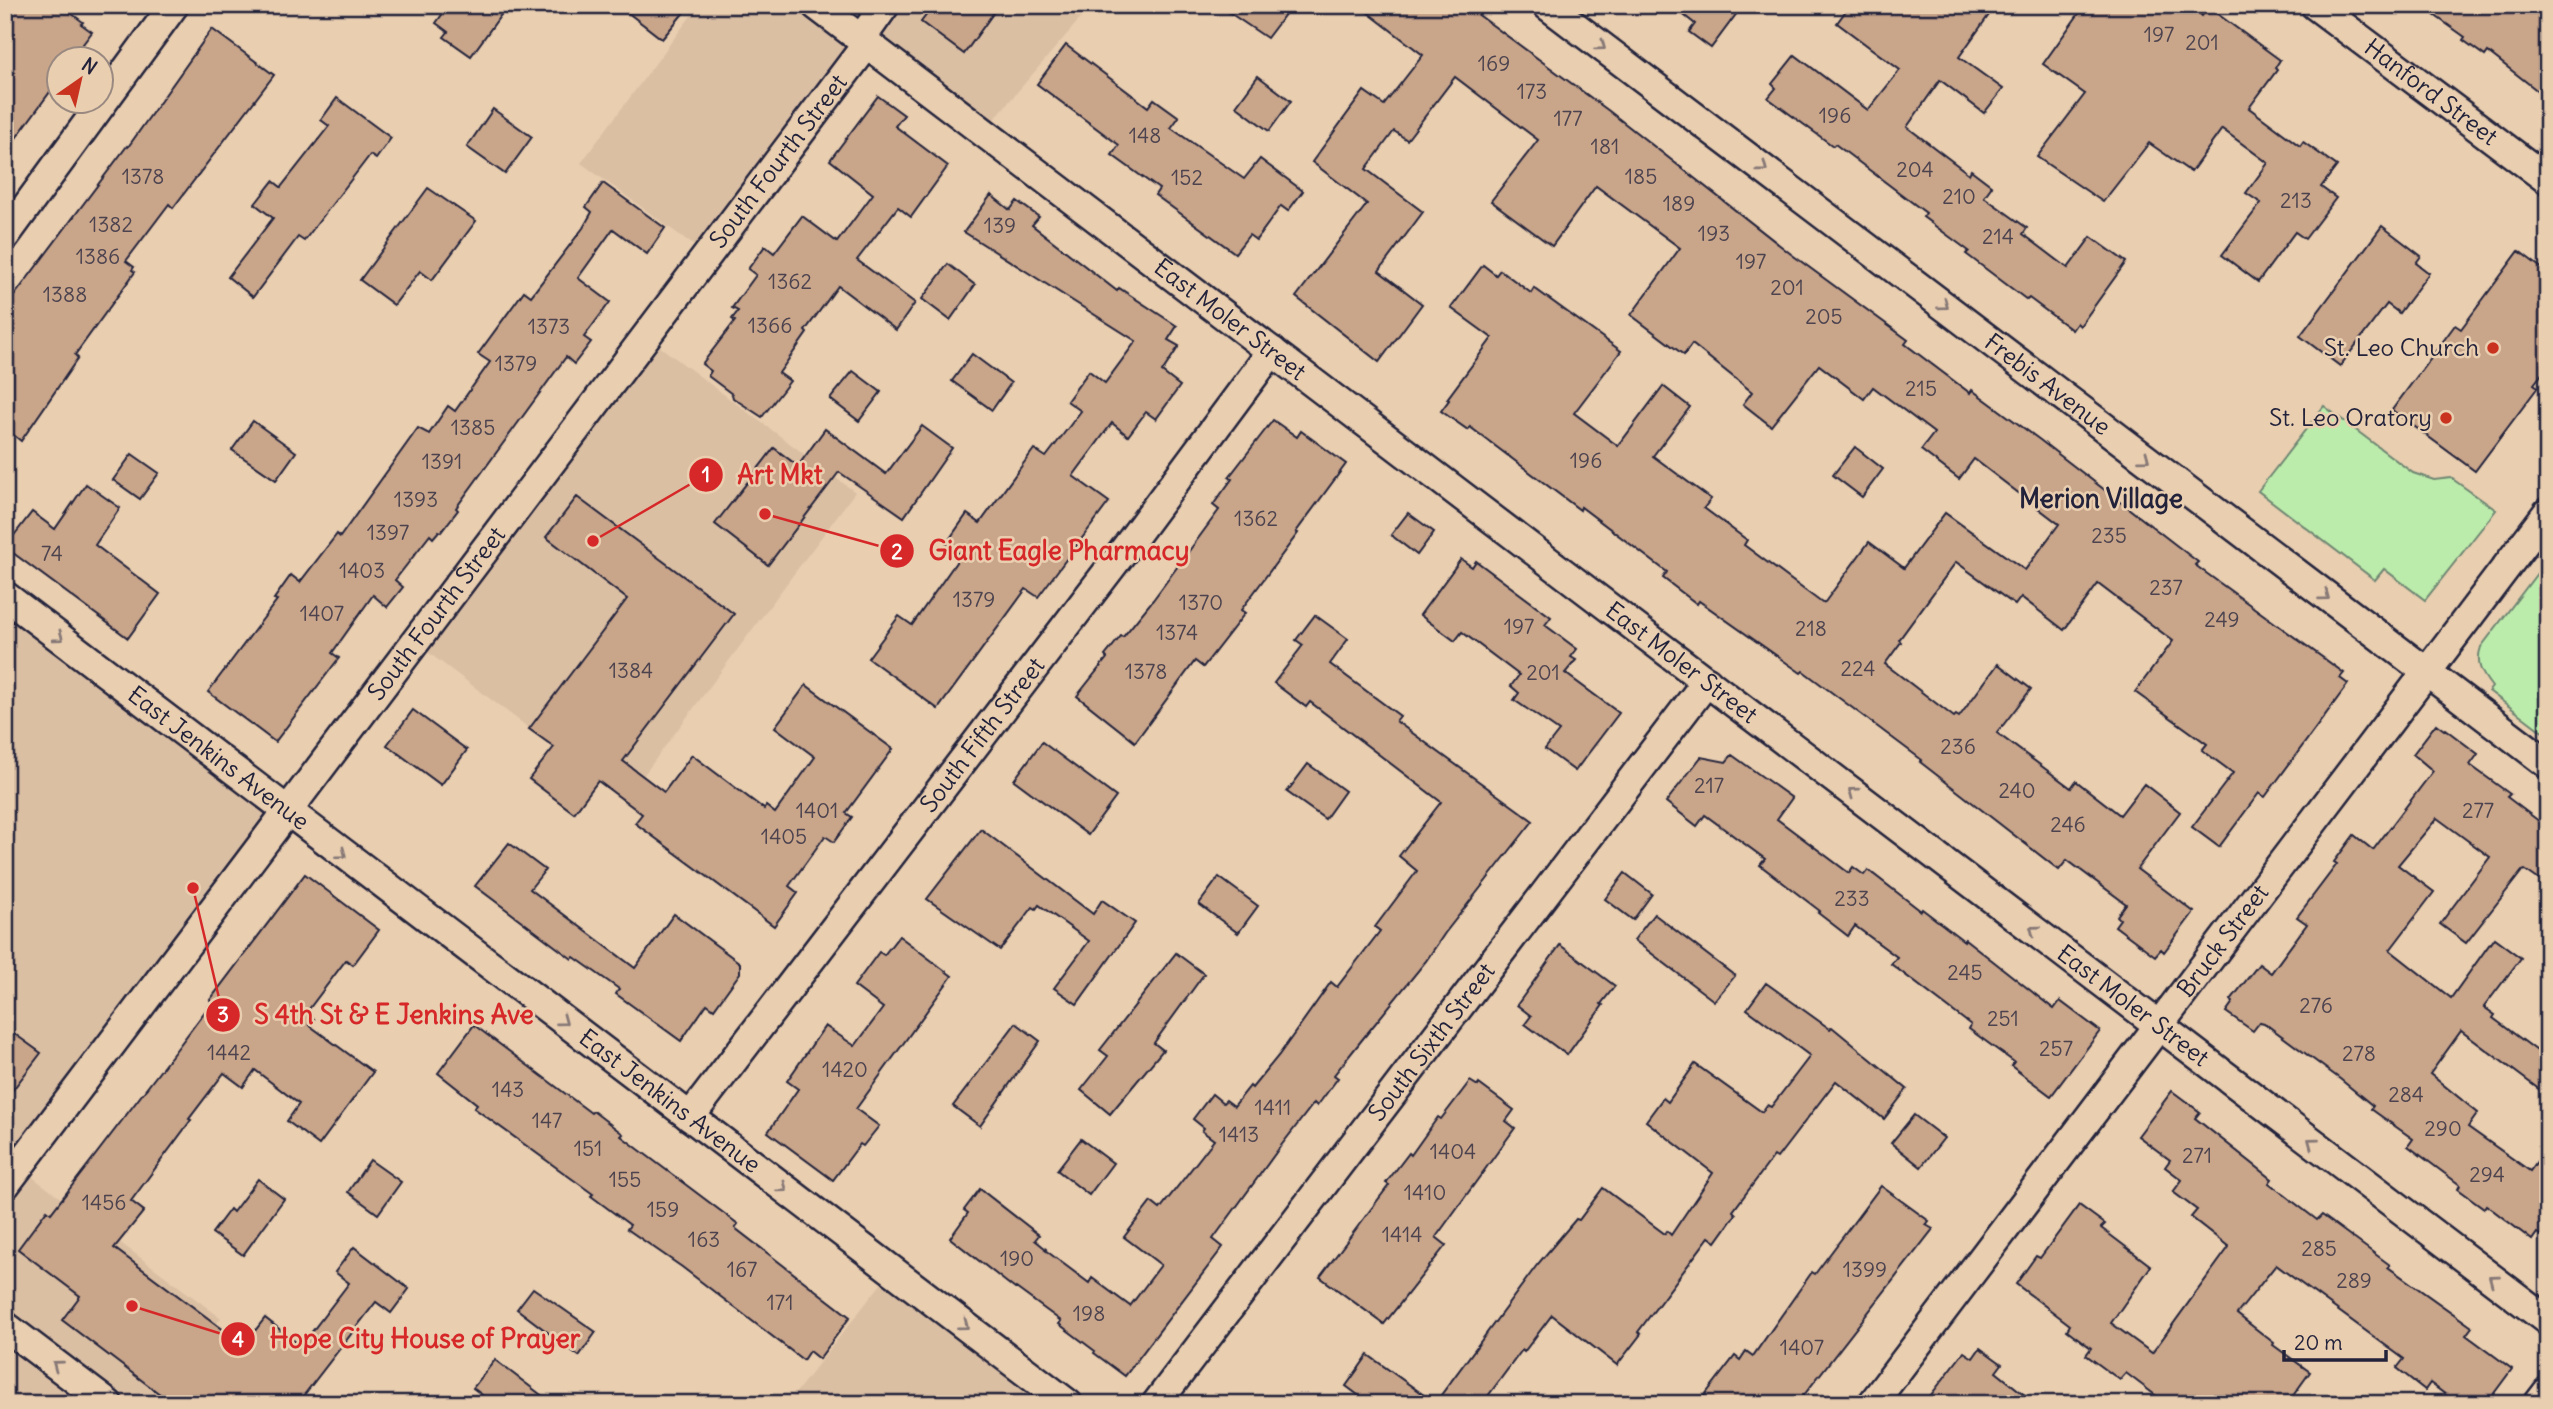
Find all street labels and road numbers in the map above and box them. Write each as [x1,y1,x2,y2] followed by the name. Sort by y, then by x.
[2359,31,2504,151] street label: Hanford Street
[702,68,853,254] street label: South Fourth Street
[1149,252,1313,386] street label: East Moler Street
[1979,326,2117,441] street label: Frebis Avenue
[360,520,511,706] street label: South Fourth Street
[1600,595,1764,729] street label: East Moler Street
[913,651,1050,818] street label: South Fifth Street
[122,679,316,836] street label: East Jenkins Avenue
[2170,878,2274,1003] street label: Bruck Street
[2052,938,2215,1072] street label: East Moler Street
[1361,957,1501,1127] street label: South Sixth Street
[574,1022,767,1179] street label: East Jenkins Avenue

